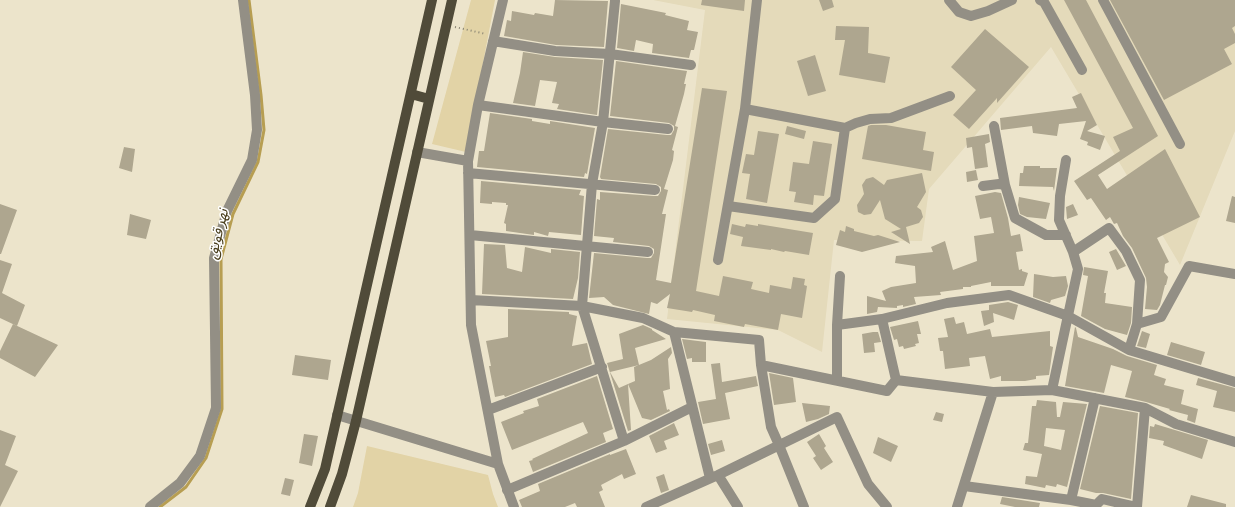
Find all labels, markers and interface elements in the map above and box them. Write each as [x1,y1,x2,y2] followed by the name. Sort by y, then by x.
[203,207,233,261] water label: نهر قويق

